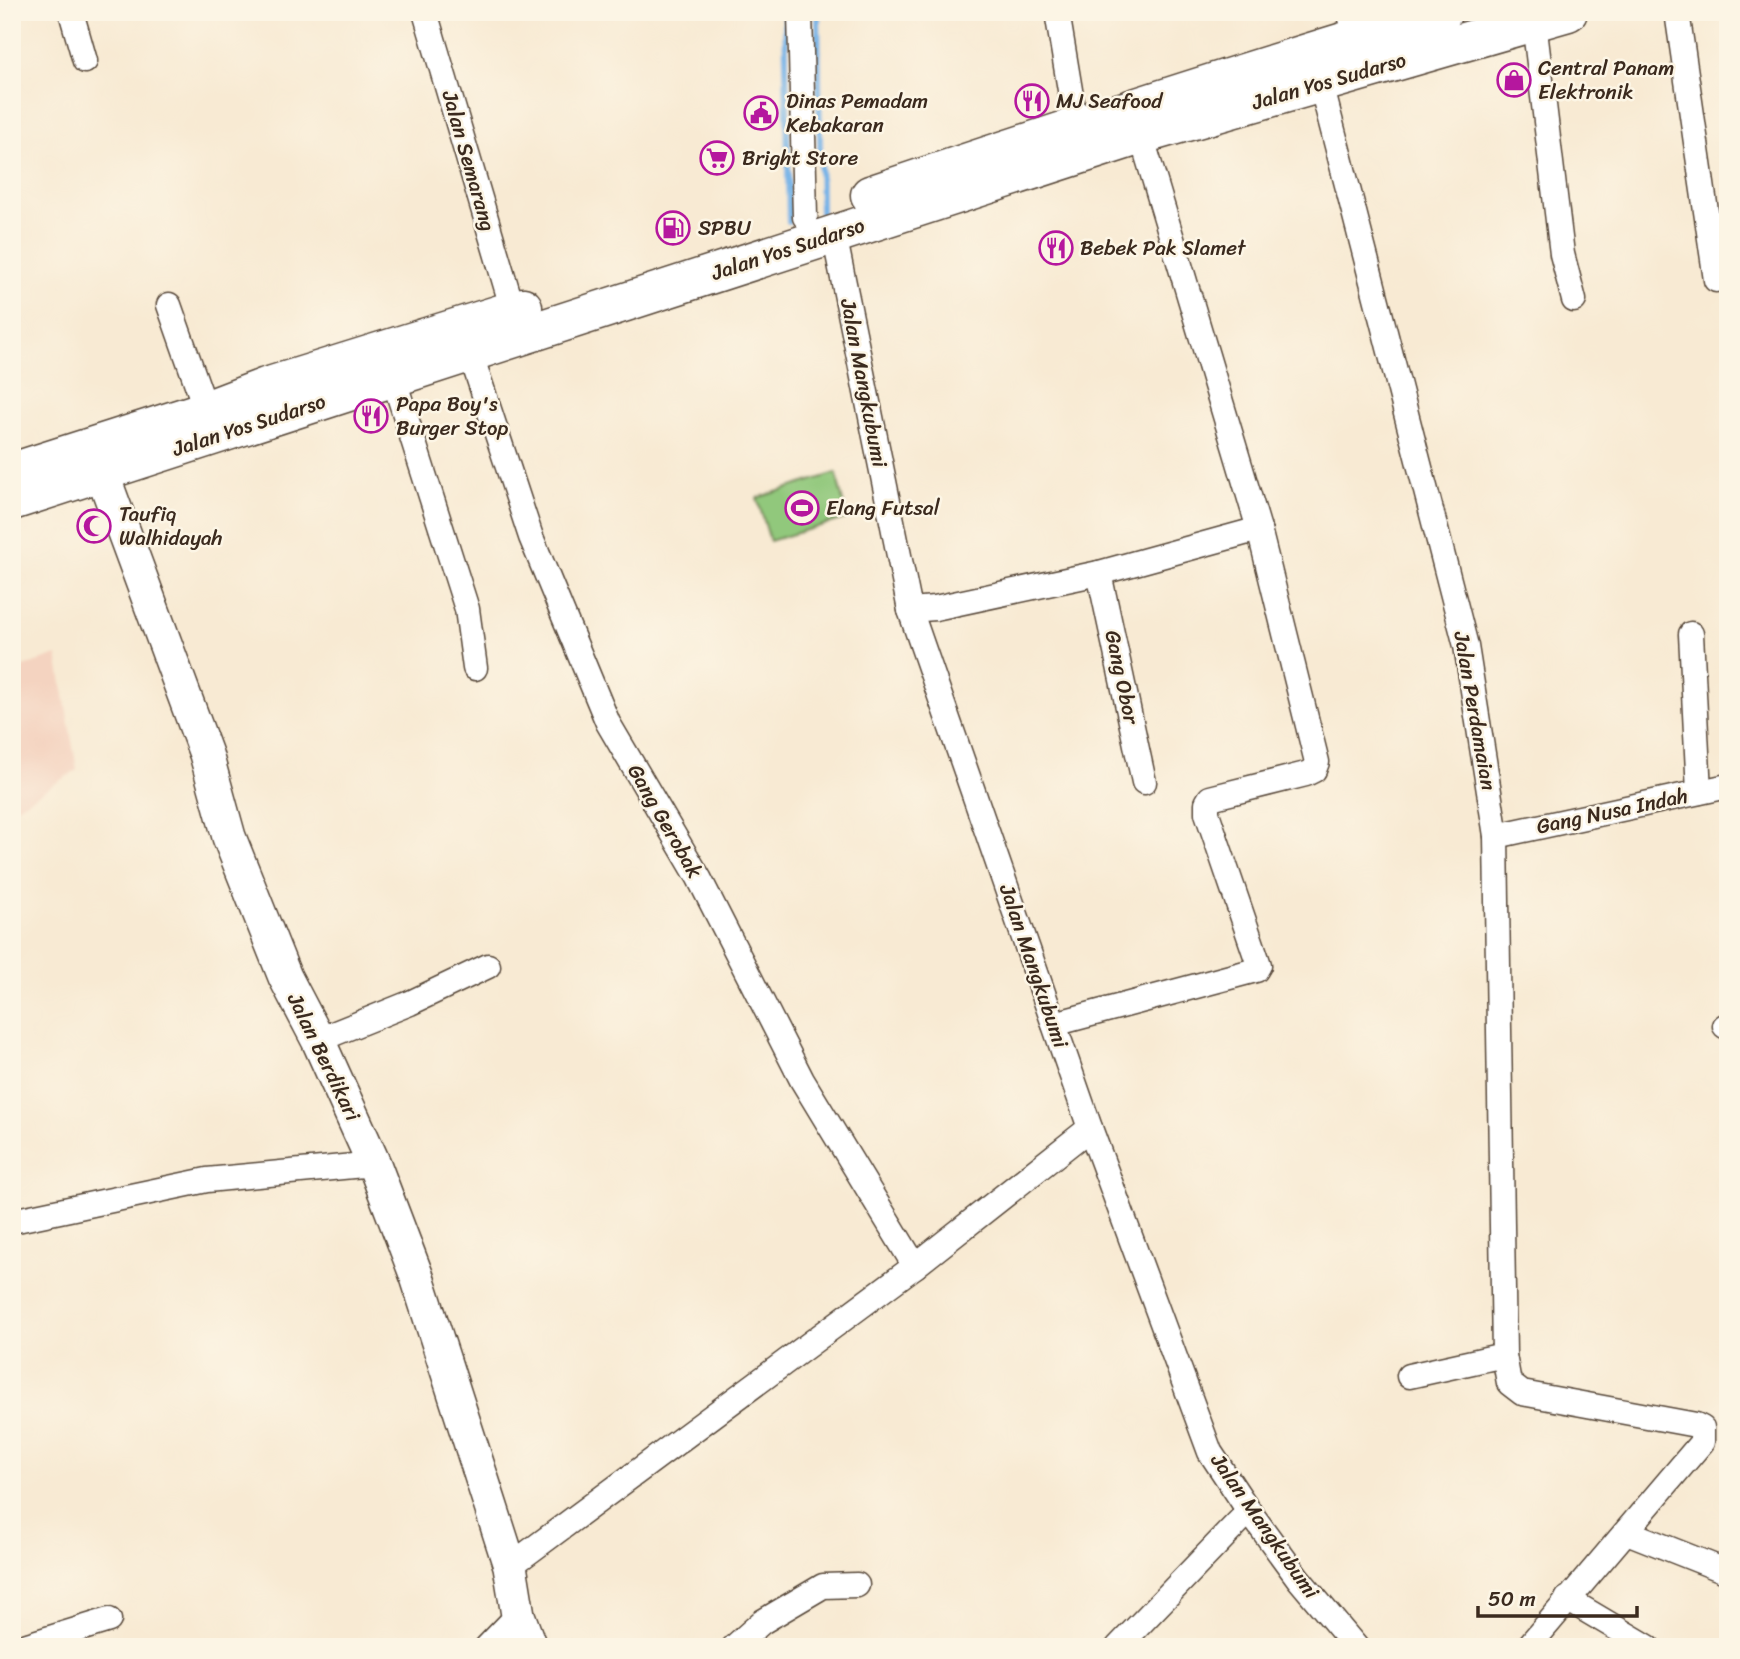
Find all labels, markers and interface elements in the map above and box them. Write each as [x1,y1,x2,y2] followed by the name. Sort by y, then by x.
[1246,41,1411,121] street label: Jalan Yos Sudarso
[1538,49,1674,111] place label: Central Panam Elektronik
[1495,61,1533,99] shop icon: Central Panam Elektronik
[786,82,928,144] place label: Dinas Pemadam Kebakaran
[1013,82,1051,120] restaurant icon: MJ Seafood
[1056,82,1164,120] place label: MJ Seafood
[431,85,507,236] street label: Jalan Semarang
[742,94,780,132] public building icon: Dinas Pemadam Kebakaran
[698,139,736,177] supermarket icon: Bright Store
[742,139,859,177] place label: Bright Store
[706,206,869,292] street label: Jalan Yos Sudarso
[654,209,692,247] fuel station icon: SPBU
[698,209,752,247] place label: SPBU
[1037,229,1075,267] restaurant icon: Bebek Pak Slamet
[1080,229,1247,267] place label: Bebek Pak Slamet
[829,294,899,472] street label: Jalan Mangkubumi
[167,382,330,468] street label: Jalan Yos Sudarso
[396,385,508,447] place label: Papa Boy's Burger Stop
[352,397,390,435] restaurant icon: Papa Boy's Burger Stop
[783,489,821,527] sports icon: Elang Futsal
[826,489,941,527] place label: Elang Futsal
[119,495,223,557] place label: Taufiq Walhidayah
[75,507,113,545] mosque icon: Taufiq Walhidayah
[1094,627,1151,729] street label: Gang Obor
[1442,628,1508,793] street label: Jalan Perdamaian
[617,756,713,886] street label: Gang Gerobak
[1533,776,1691,846] street label: Gang Nusa Indah
[988,878,1080,1054] street label: Jalan Mangkubumi
[276,985,372,1129] street label: Jalan Berdikari
[1200,1444,1330,1608] street label: Jalan Mangkubumi
[1478,1575,1637,1619] scale bar
[1488,1580,1536,1618] text: 50 m

